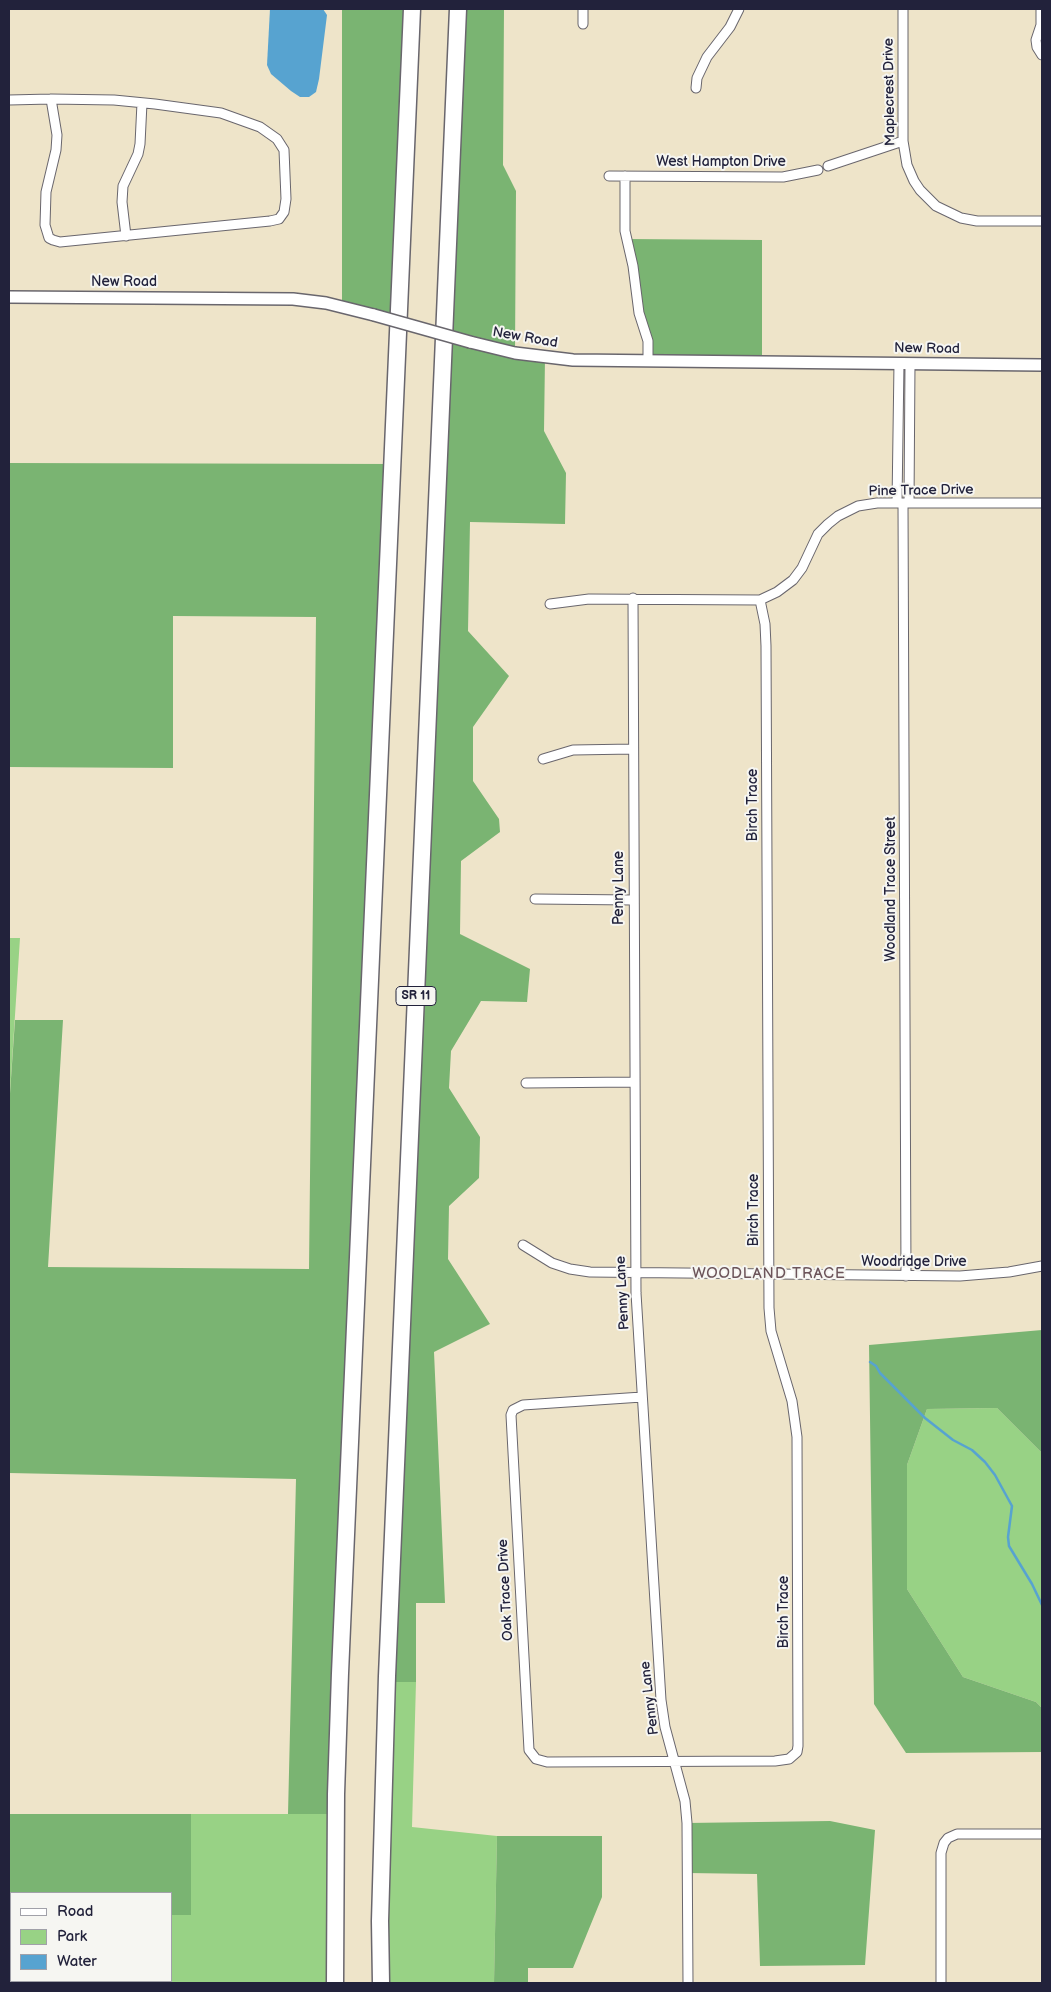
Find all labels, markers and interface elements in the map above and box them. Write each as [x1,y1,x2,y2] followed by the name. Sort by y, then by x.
[881,38,899,146] street label: Maplecrest Drive
[656,154,786,170] street label: West Hampton Drive
[91,274,157,290] street label: New Road
[491,324,559,352] street label: New Road
[894,340,960,358] street label: New Road
[868,482,974,500] street label: Pine Trace Drive
[745,769,761,841] street label: Birch Trace
[883,817,899,961] street label: Woodland Trace Street
[611,851,627,925] street label: Penny Lane
[396,986,436,1006] road number: SR 11
[746,1174,762,1246] street label: Birch Trace
[861,1254,967,1270] street label: Woodridge Drive
[613,1256,633,1330] street label: Penny Lane
[690,1265,848,1283] district label: WOODLAND TRACE
[495,1539,517,1641] street label: Oak Trace Drive
[776,1576,792,1648] street label: Birch Trace
[637,1660,663,1736] street label: Penny Lane
[10,1892,172,1982] legend
[57,1902,93,1921] text: Road
[57,1927,87,1946] text: Park
[57,1952,97,1971] text: Water

